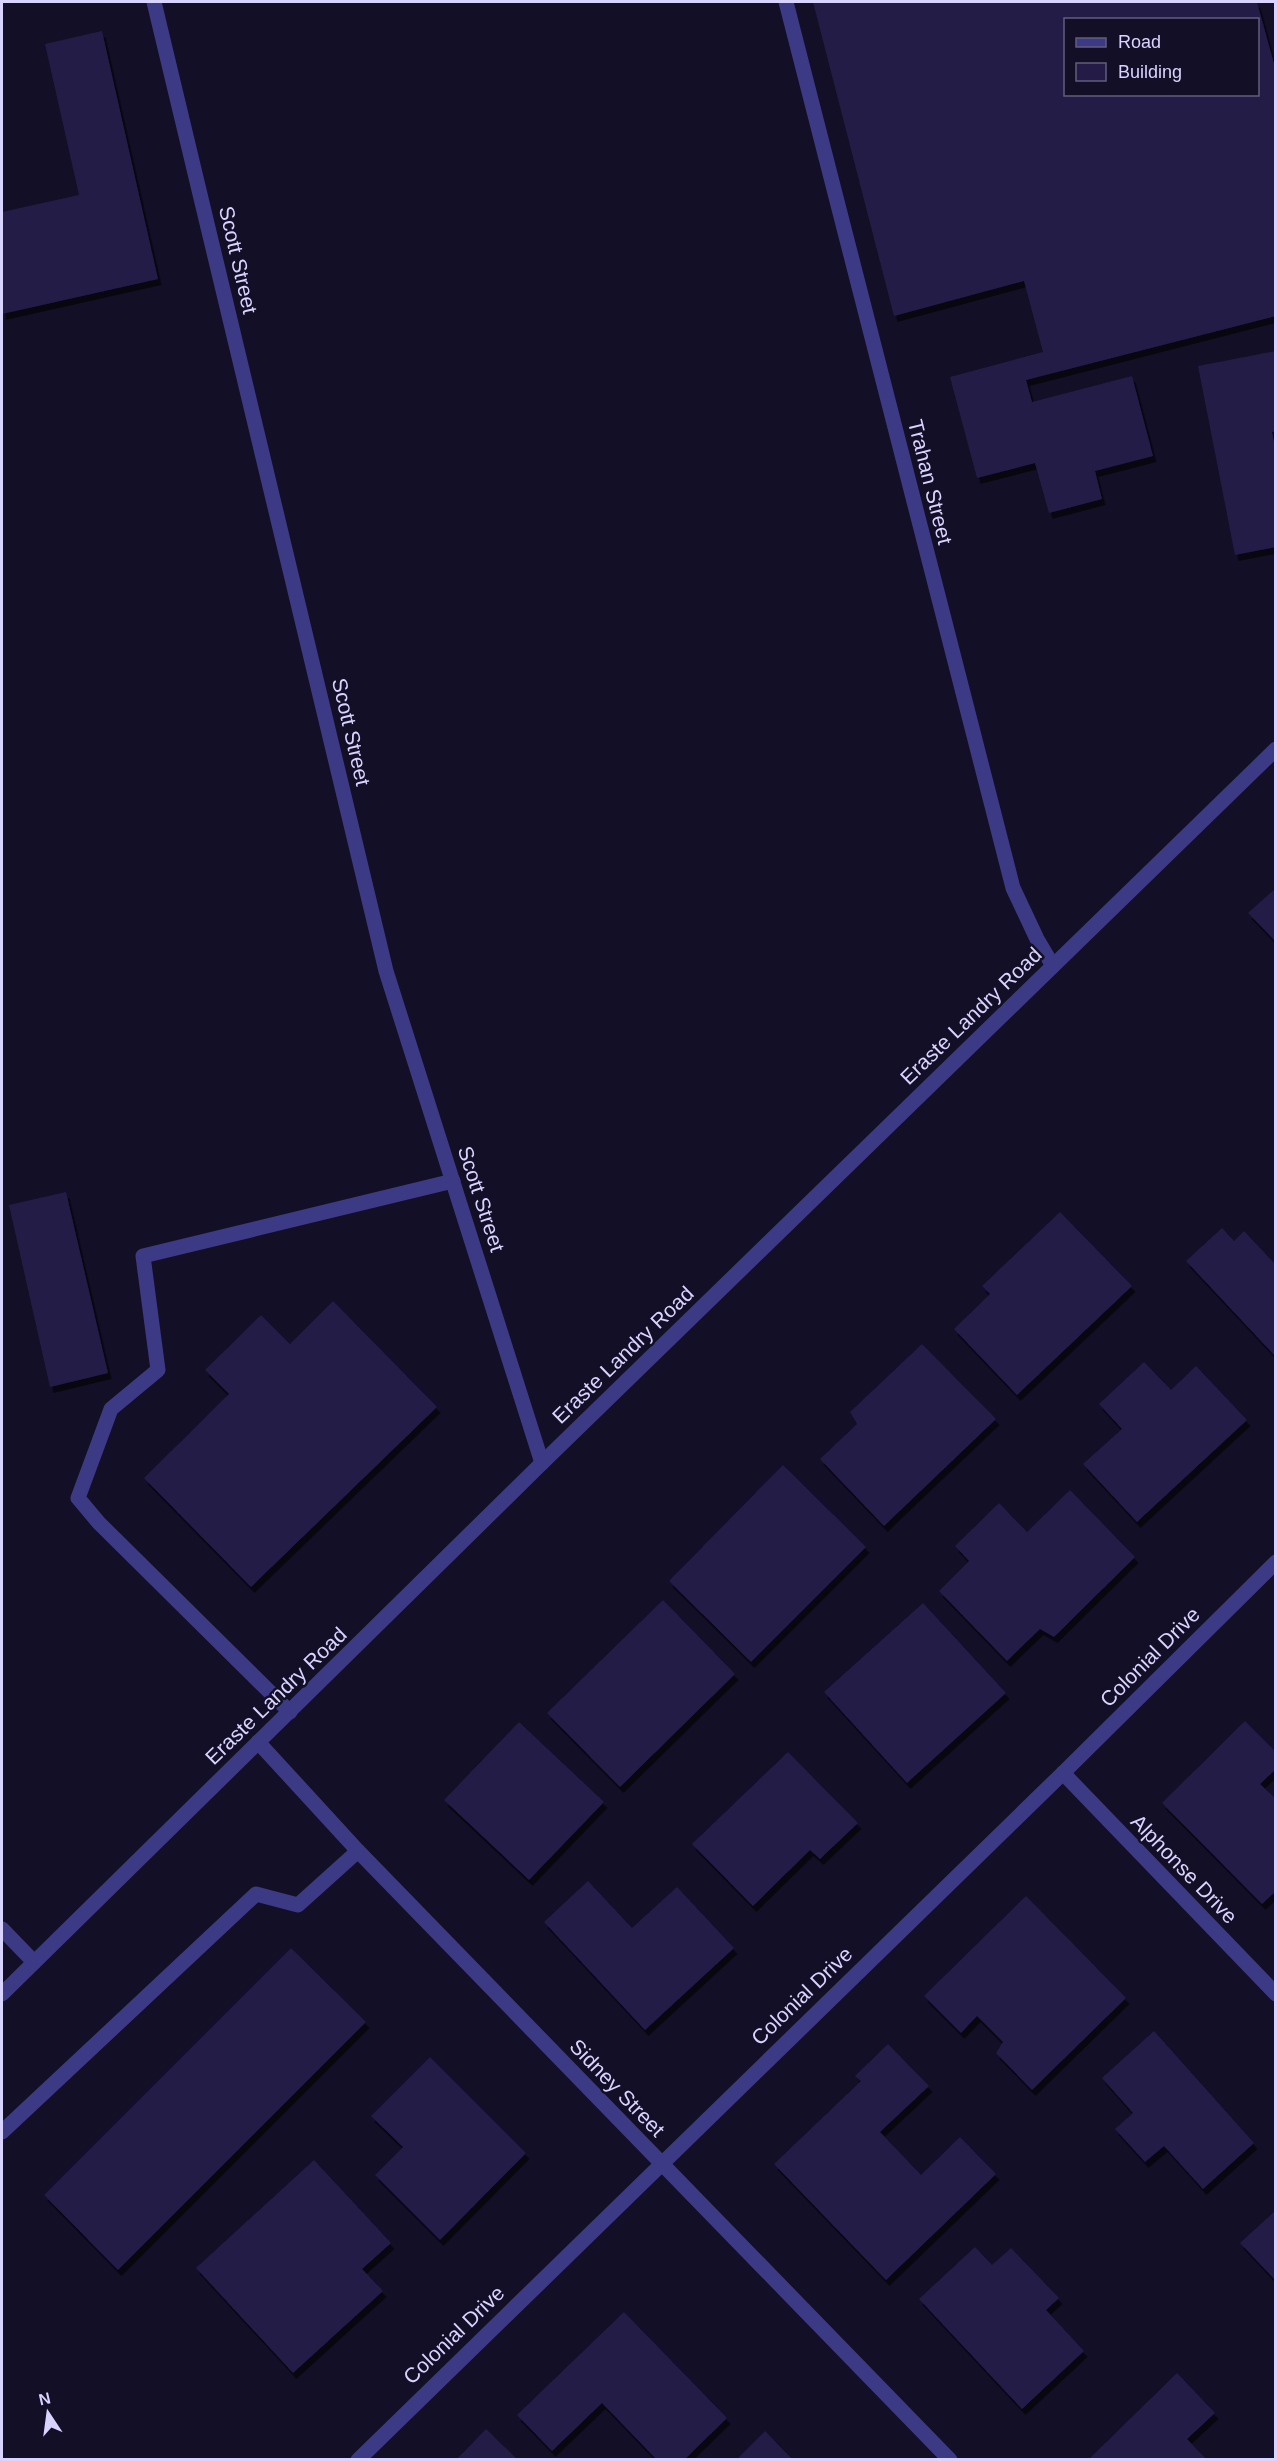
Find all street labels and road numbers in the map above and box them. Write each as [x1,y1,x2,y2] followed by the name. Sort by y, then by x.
[215,204,262,316] street label: Scott Street
[904,417,957,547] street label: Trahan Street
[328,676,375,788] street label: Scott Street
[895,942,1046,1089] street label: Eraste Landry Road
[454,1143,509,1255] street label: Scott Street
[547,1281,698,1428] street label: Eraste Landry Road
[1095,1602,1204,1711] street label: Colonial Drive
[200,1622,351,1769] street label: Eraste Landry Road
[1127,1809,1242,1928] street label: Alphonse Drive
[747,1942,857,2049] street label: Colonial Drive
[565,2034,670,2141] street label: Sidney Street
[399,2281,509,2388] street label: Colonial Drive

